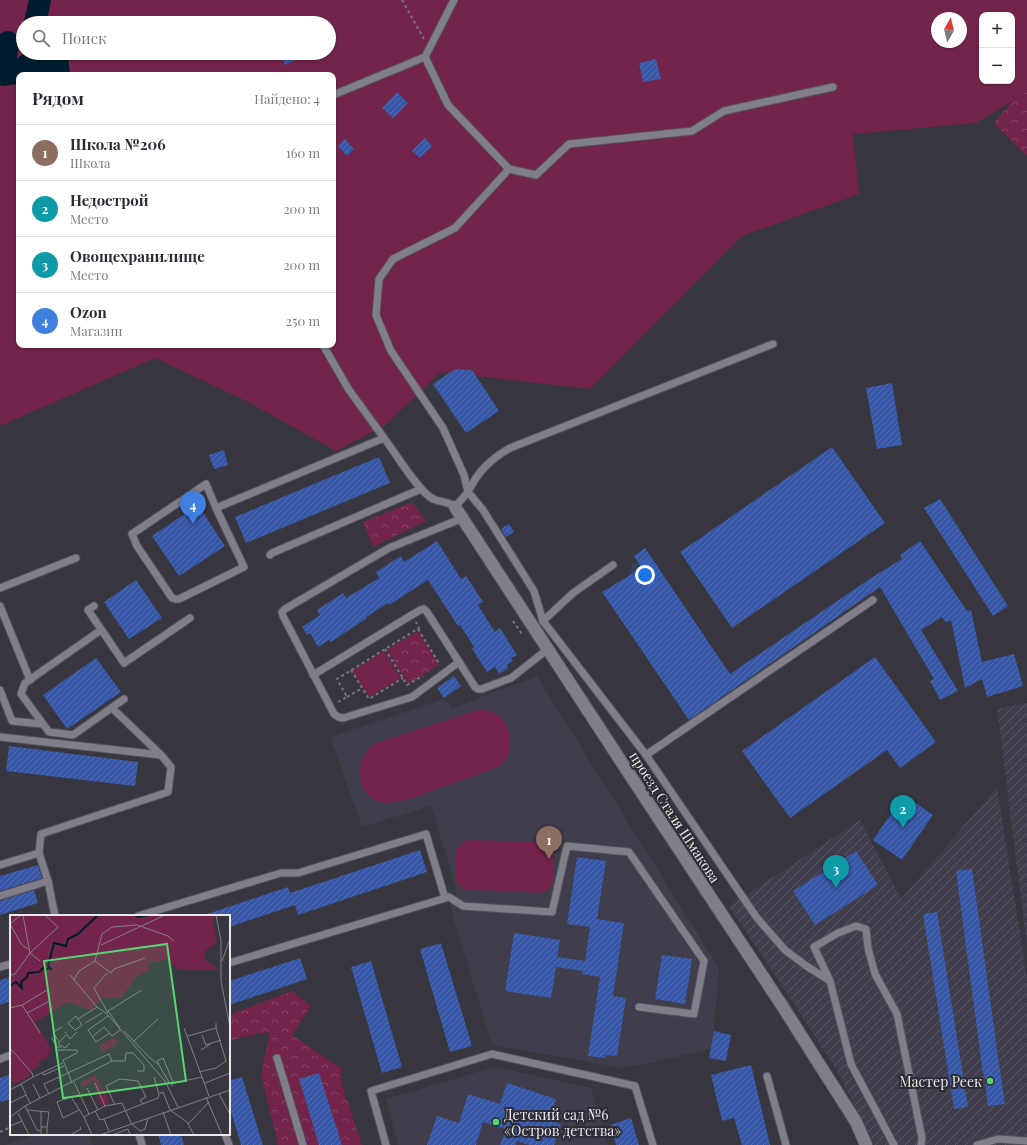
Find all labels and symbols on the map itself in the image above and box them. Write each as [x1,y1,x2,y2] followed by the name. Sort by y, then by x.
[931,12,967,48] north arrow
[180,491,206,524] pin: 4
[635,565,655,585] your location
[625,748,725,886] street label: проезд Сталя Шмакова
[890,795,916,828] pin: 2
[536,826,562,859] pin: 1
[823,855,849,888] pin: 3
[10,915,230,1135] inset map
[899,1072,982,1091] place label: Мастер Реек
[985,1076,995,1086] marker: Мастер Реек
[504,1105,621,1140] place label: Детский сад №6 «Остров детства»
[491,1117,501,1127] marker: Детский сад №6 «Остров детства»

